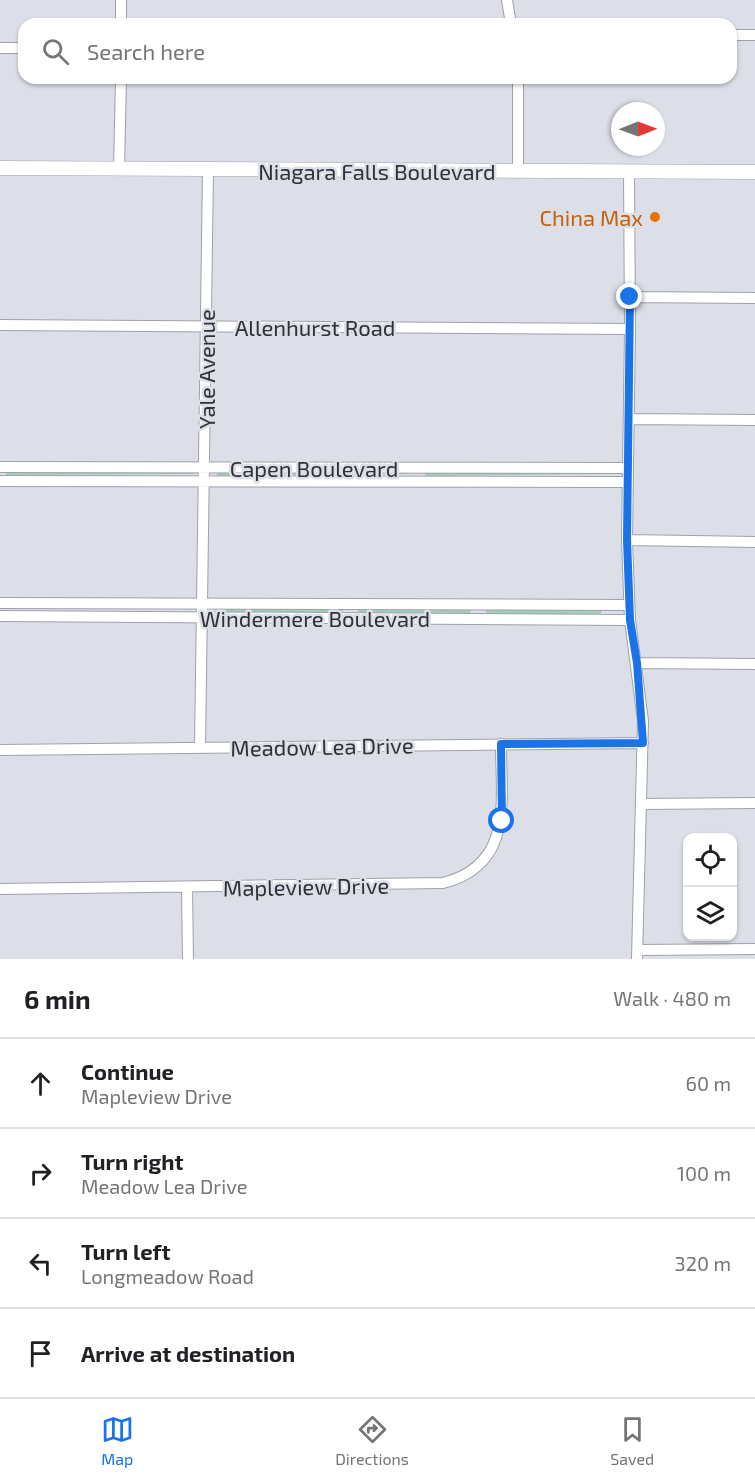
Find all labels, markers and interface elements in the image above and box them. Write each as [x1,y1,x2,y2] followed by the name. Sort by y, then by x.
[18,18,737,84] search box
[39,35,72,68] icon: search
[87,38,205,64] text: Search here
[611,102,665,156] north arrow
[258,158,496,184] street label: Niagara Falls Boulevard
[539,204,643,230] place label: China Max
[648,210,662,224] marker: China Max
[616,283,642,309] route end
[193,309,219,429] street label: Yale Avenue
[235,314,395,340] street label: Allenhurst Road
[230,455,398,481] street label: Capen Boulevard
[200,605,430,631] street label: Windermere Boulevard
[230,731,414,761] street label: Meadow Lea Drive
[488,807,514,833] route start
[683,833,737,941] map controls
[683,833,737,887] button: locate
[223,872,389,900] street label: Mapleview Drive
[683,887,737,941] button: layers
[24,983,91,1014] text: 6 min
[613,986,731,1010] text: Walk · 480 m
[81,1058,174,1084] text: Continue
[24,1067,57,1100] icon: ahead
[686,1071,731,1095] text: 60 m
[81,1084,232,1108] text: Mapleview Drive
[81,1148,183,1174] text: Turn right
[24,1157,57,1190] icon: right
[677,1161,731,1185] text: 100 m
[81,1174,247,1198] text: Meadow Lea Drive
[81,1238,170,1264] text: Turn left
[24,1247,57,1280] icon: left
[675,1251,731,1275] text: 320 m
[81,1264,254,1288] text: Longmeadow Road
[24,1337,57,1370] icon: arrive
[81,1340,295,1366] text: Arrive at destination
[101,1413,134,1468] tab: Map
[335,1413,409,1468] tab: Directions
[610,1413,654,1468] tab: Saved

